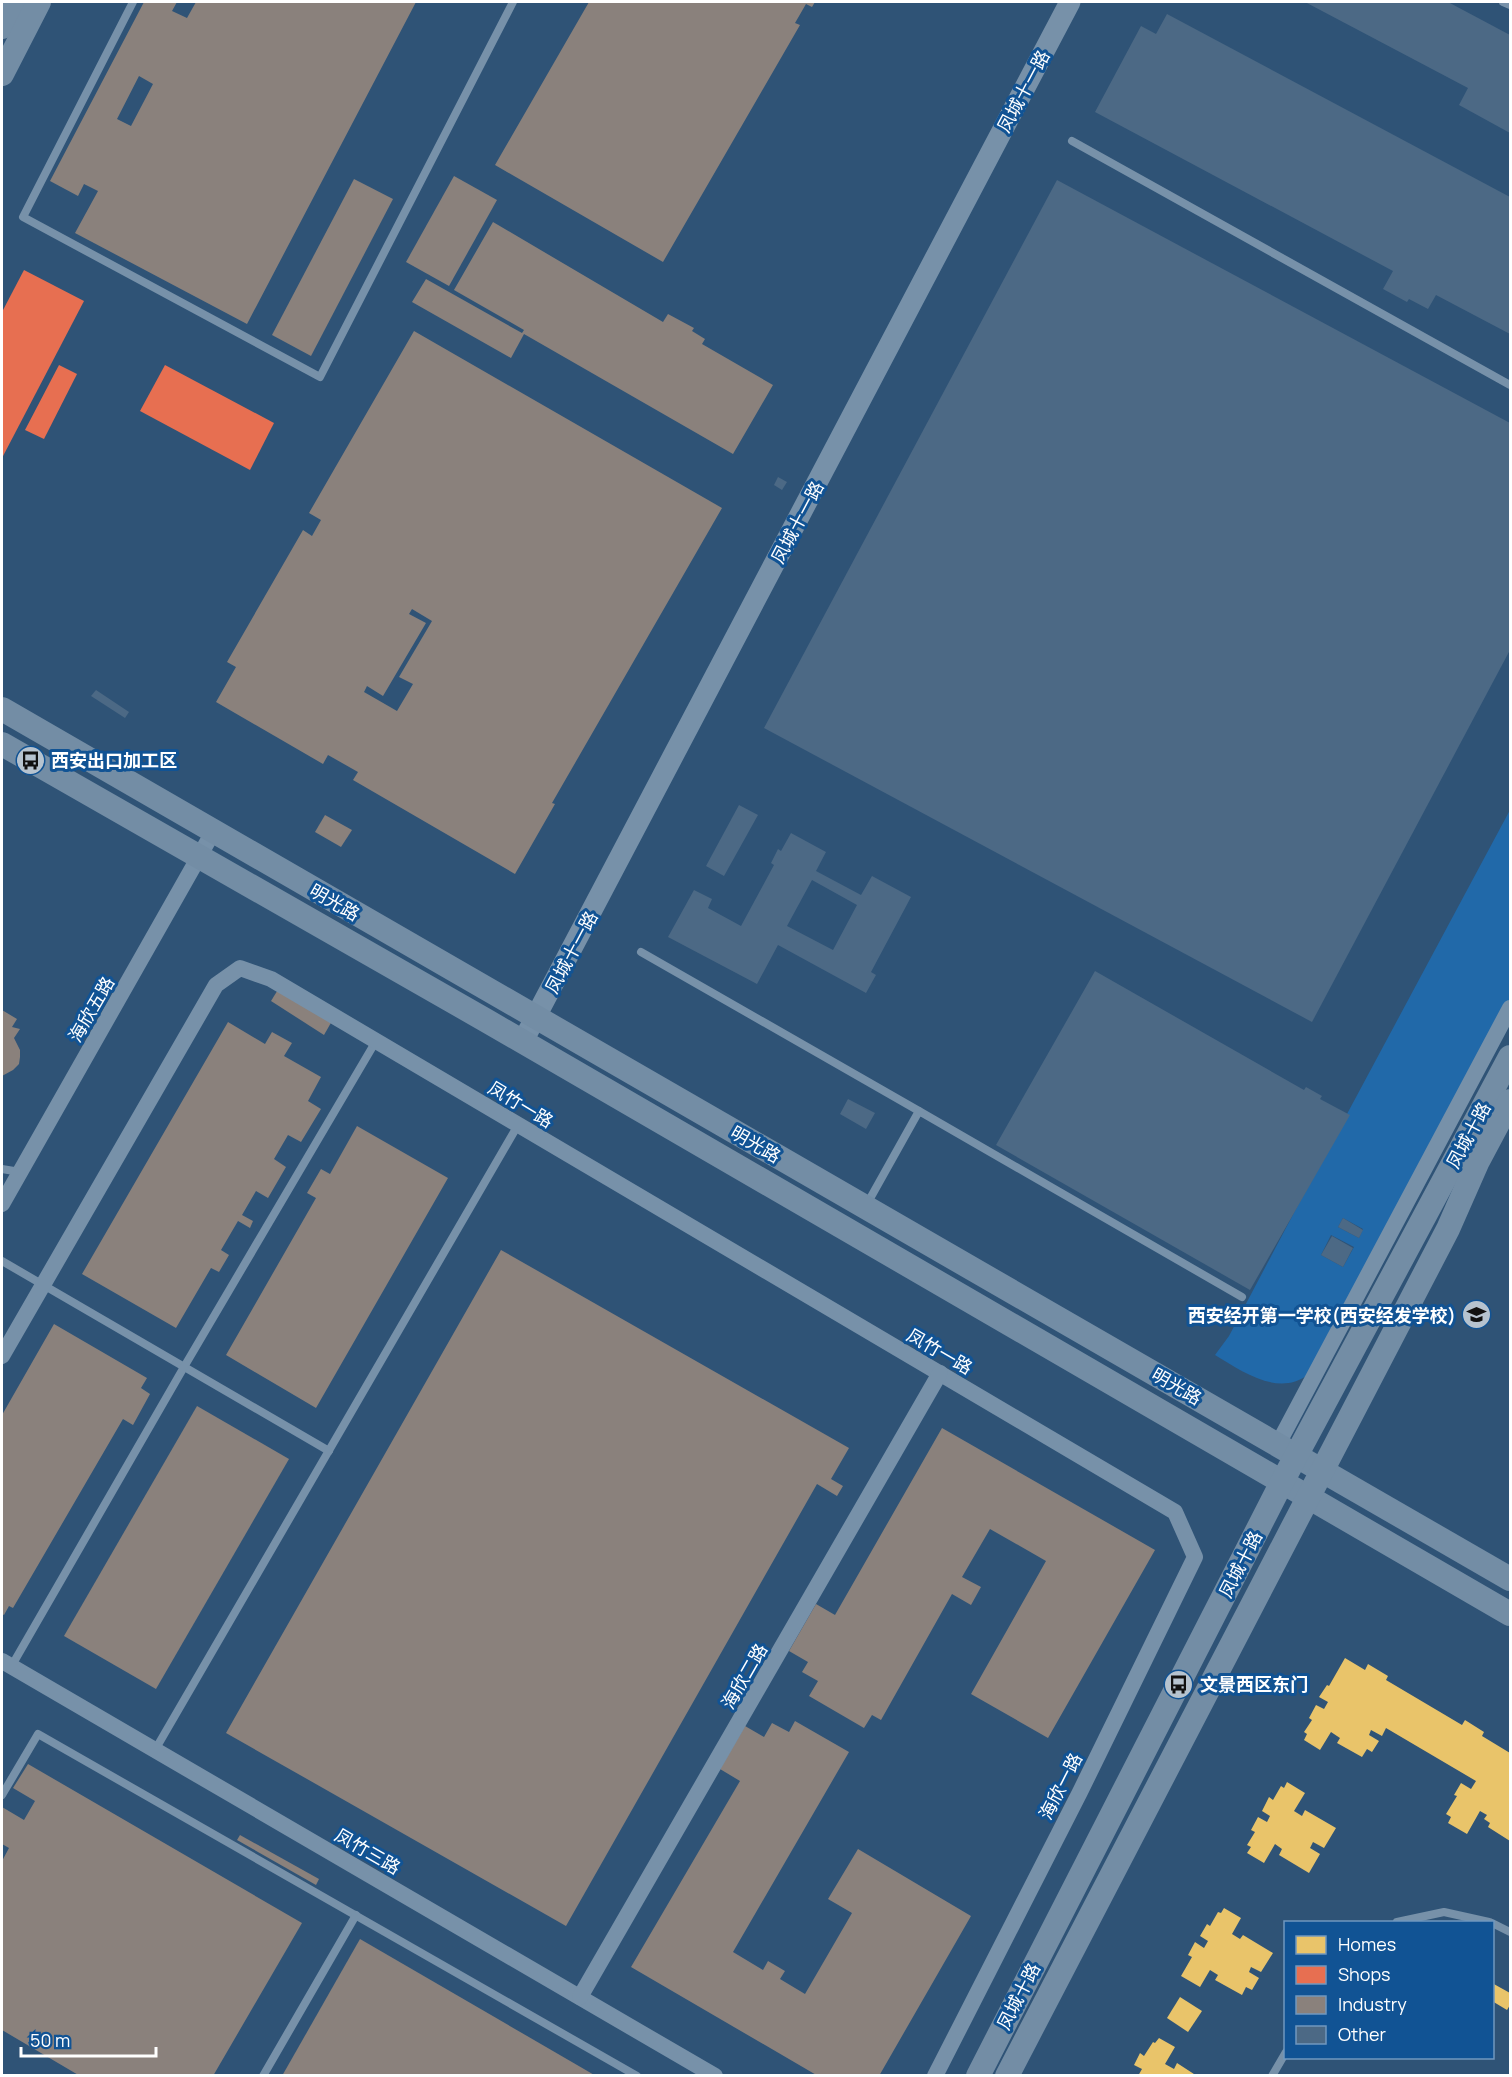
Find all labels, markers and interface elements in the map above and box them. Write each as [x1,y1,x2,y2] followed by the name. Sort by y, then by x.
[991,46,1055,136] street label: 凤城十一路
[765,477,829,567] street label: 凤城十一路
[14,744,46,776] bus stop icon: 西安出口加工区
[51,748,177,772] place label: 西安出口加工区
[306,878,364,926] street label: 明光路
[539,907,603,997] street label: 凤城十一路
[63,972,119,1046] street label: 海欣五路
[484,1075,558,1133] street label: 凤竹一路
[1441,1098,1495,1172] street label: 凤城十路
[727,1120,785,1168] street label: 明光路
[1461,1299,1493,1331] school or university icon: 西安经开第一学校(西安经发学校)
[1188,1303,1456,1327] place label: 西安经开第一学校(西安经发学校)
[903,1323,977,1379] street label: 凤竹一路
[1148,1362,1206,1410] street label: 明光路
[1213,1526,1267,1602] street label: 凤城十路
[716,1639,772,1713] street label: 海欣二路
[1163,1668,1195,1700] bus stop icon: 文景西区东门
[1200,1672,1308,1696] place label: 文景西区东门
[1033,1748,1087,1824] street label: 海欣一路
[331,1823,405,1879] street label: 凤竹三路
[1284,1921,1494,2059] legend
[1338,1932,1396,1956] text: Homes
[991,1958,1045,2034] street label: 凤城十路
[1338,1962,1390,1986] text: Shops
[1338,1992,1407,2016] text: Industry
[21,2020,156,2058] scale bar
[1338,2022,1386,2046] text: Other
[30,2028,70,2052] text: 50 m

